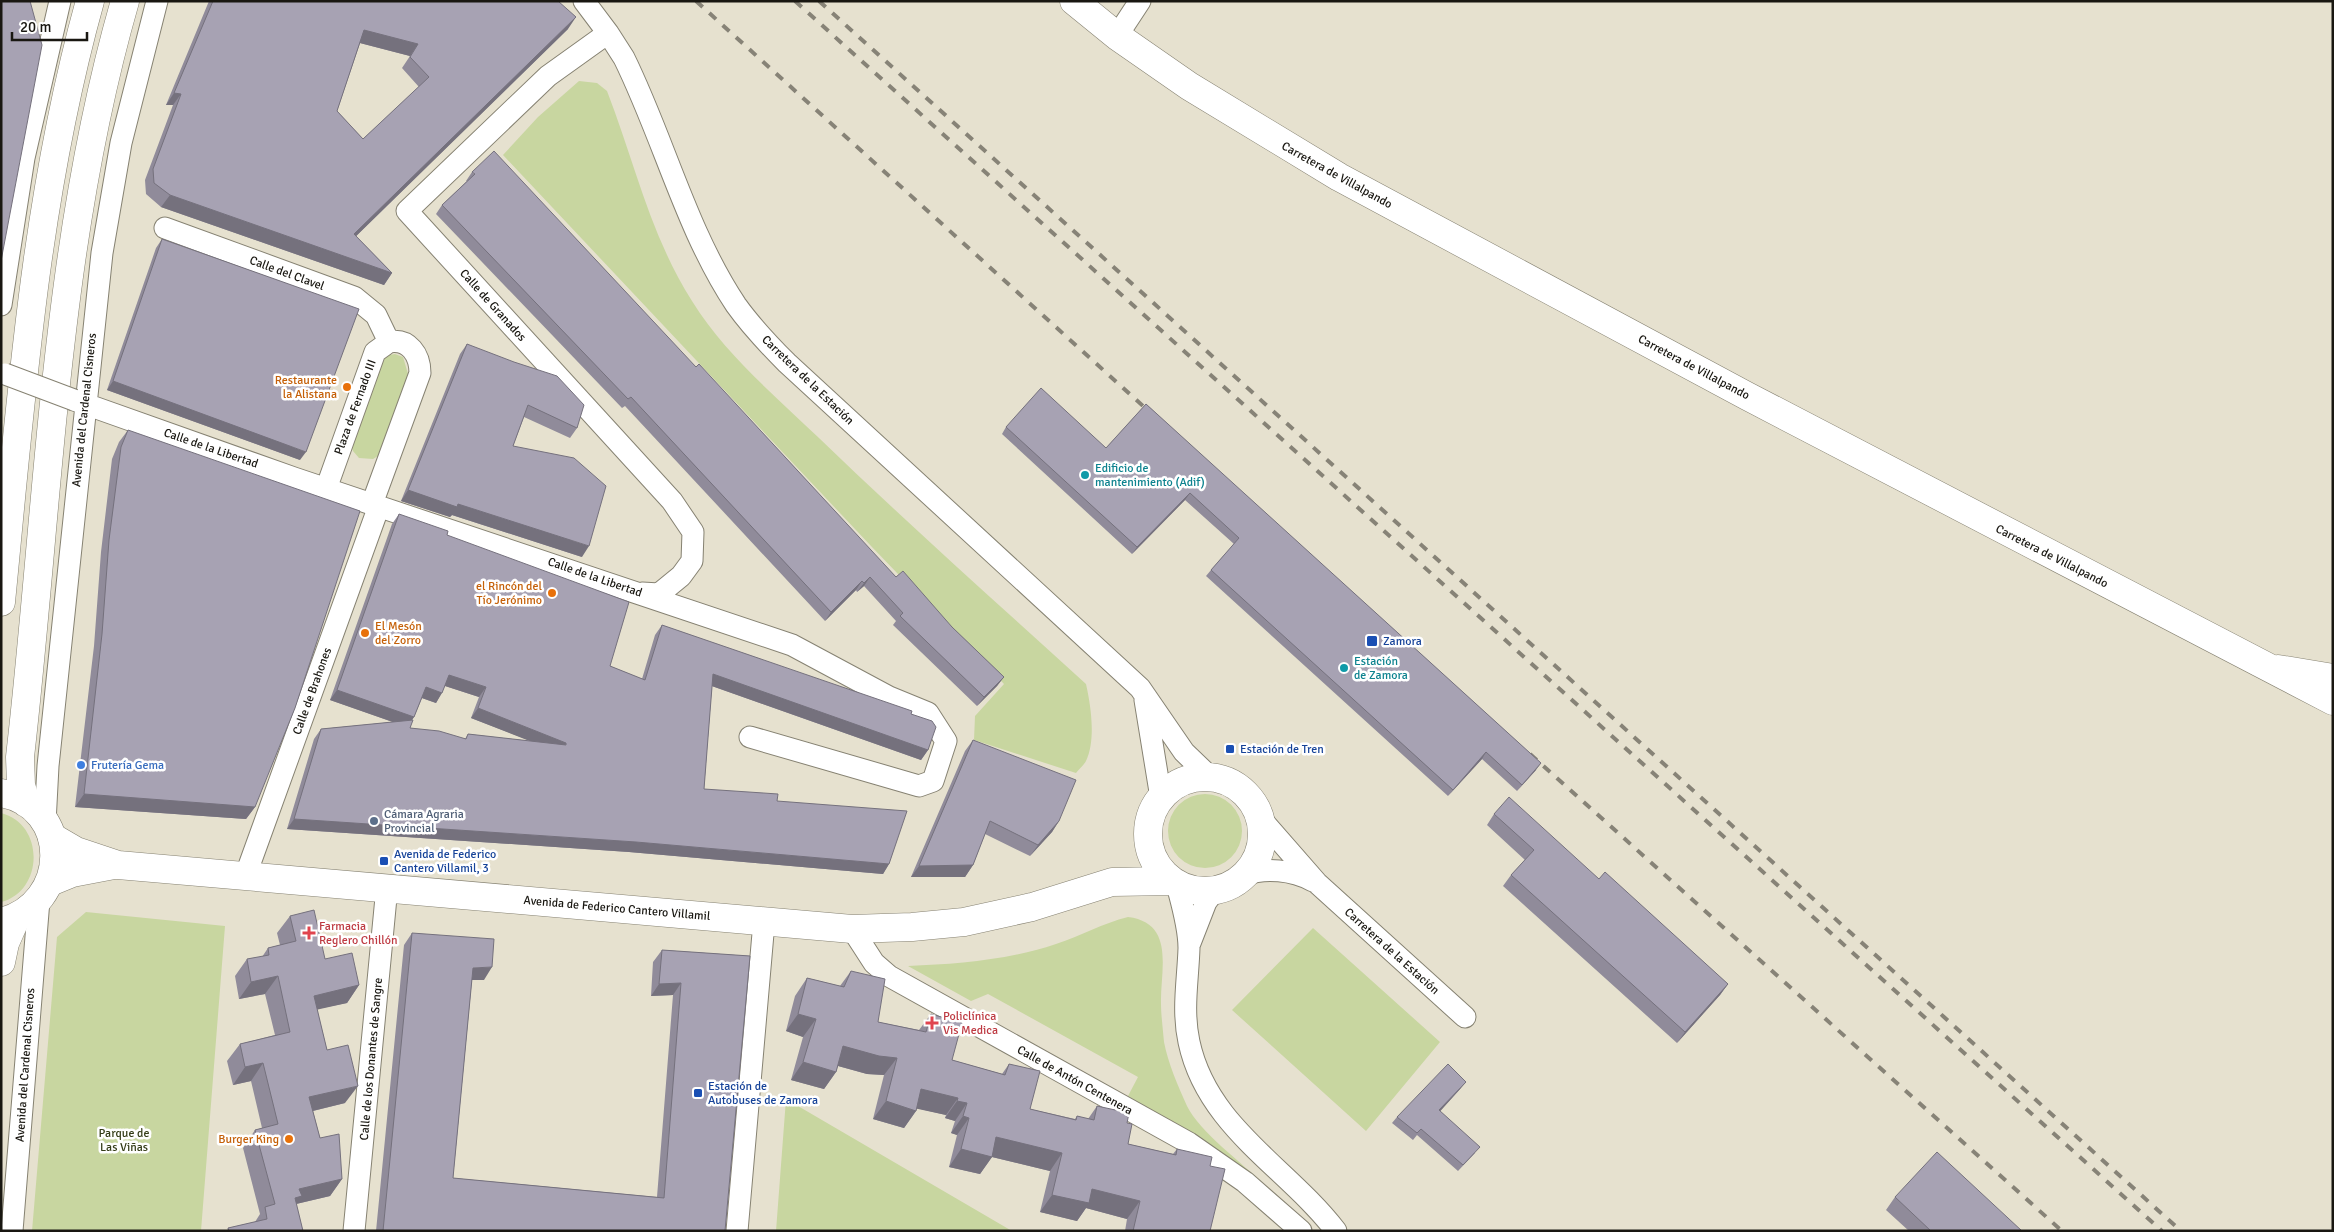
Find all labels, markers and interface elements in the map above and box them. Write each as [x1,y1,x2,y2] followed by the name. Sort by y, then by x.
[12,10,88,42] scale bar
[20,18,51,36] text: 20 m
[1279,139,1395,212] street label: Carretera de Villalpando
[247,253,327,294] street label: Calle del Clavel
[456,266,529,345] street label: Calle de Granados
[69,332,100,488] street label: Avenida del Cardenal Cisneros
[758,332,857,428] street label: Carretera de la Estación
[1635,332,1752,403] street label: Carretera de Villalpando
[331,357,380,457] street label: Plaza de Fernado III
[275,373,337,402] place label: Restaurante la Alistana
[341,381,353,393] marker: Restaurante la Alistana
[162,425,260,472] street label: Calle de la Libertad
[1095,461,1205,490] place label: Edificio de mantenimiento (Adif)
[1079,469,1091,481] marker: Edificio de mantenimiento (Adif)
[1993,522,2111,591] street label: Carretera de Villalpando
[546,554,644,601] street label: Calle de la Libertad
[476,579,542,608] place label: el Rincón del Tío Jerónimo
[546,587,558,599] marker: el Rincón del Tío Jerónimo
[375,619,422,648] place label: El Mesón del Zorro
[359,627,371,639] marker: El Mesón del Zorro
[1365,634,1379,648] marker: Zamora
[1383,634,1422,649] place label: Zamora
[290,645,335,737] street label: Calle de Brahones
[1354,654,1408,683] place label: Estación de Zamora
[1338,662,1350,674] marker: Estación de Zamora
[1240,742,1324,757] place label: Estación de Tren
[1224,743,1236,755] marker: Estación de Tren
[91,758,164,773] place label: Frutería Gema
[75,759,87,771] marker: Frutería Gema
[384,807,464,836] place label: Cámara Agraria Provincial
[368,815,380,827] marker: Cámara Agraria Provincial
[394,847,496,876] place label: Avenida de Federico Cantero Villamil, 3
[378,855,390,867] marker: Avenida de Federico Cantero Villamil, 3
[523,893,711,924] street label: Avenida de Federico Cantero Villamil
[1341,905,1442,998] street label: Carretera de la Estación
[319,919,397,948] place label: Farmacia Reglero Chillón
[303,927,315,939] marker: Farmacia Reglero Chillón
[357,977,386,1141] street label: Calle de los Donantes de Sangre
[13,987,38,1143] street label: Avenida del Cardenal Cisneros
[943,1009,998,1038] place label: Policlínica Vis Medica
[925,1016,939,1030] marker: Policlínica Vis Medica
[1014,1042,1135,1118] street label: Calle de Antón Centenera
[708,1079,818,1108] place label: Estación de Autobuses de Zamora
[692,1087,704,1099] marker: Estación de Autobuses de Zamora
[99,1126,149,1155] park label: Parque de Las Viñas
[218,1132,279,1147] place label: Burger King
[283,1133,295,1145] marker: Burger King

